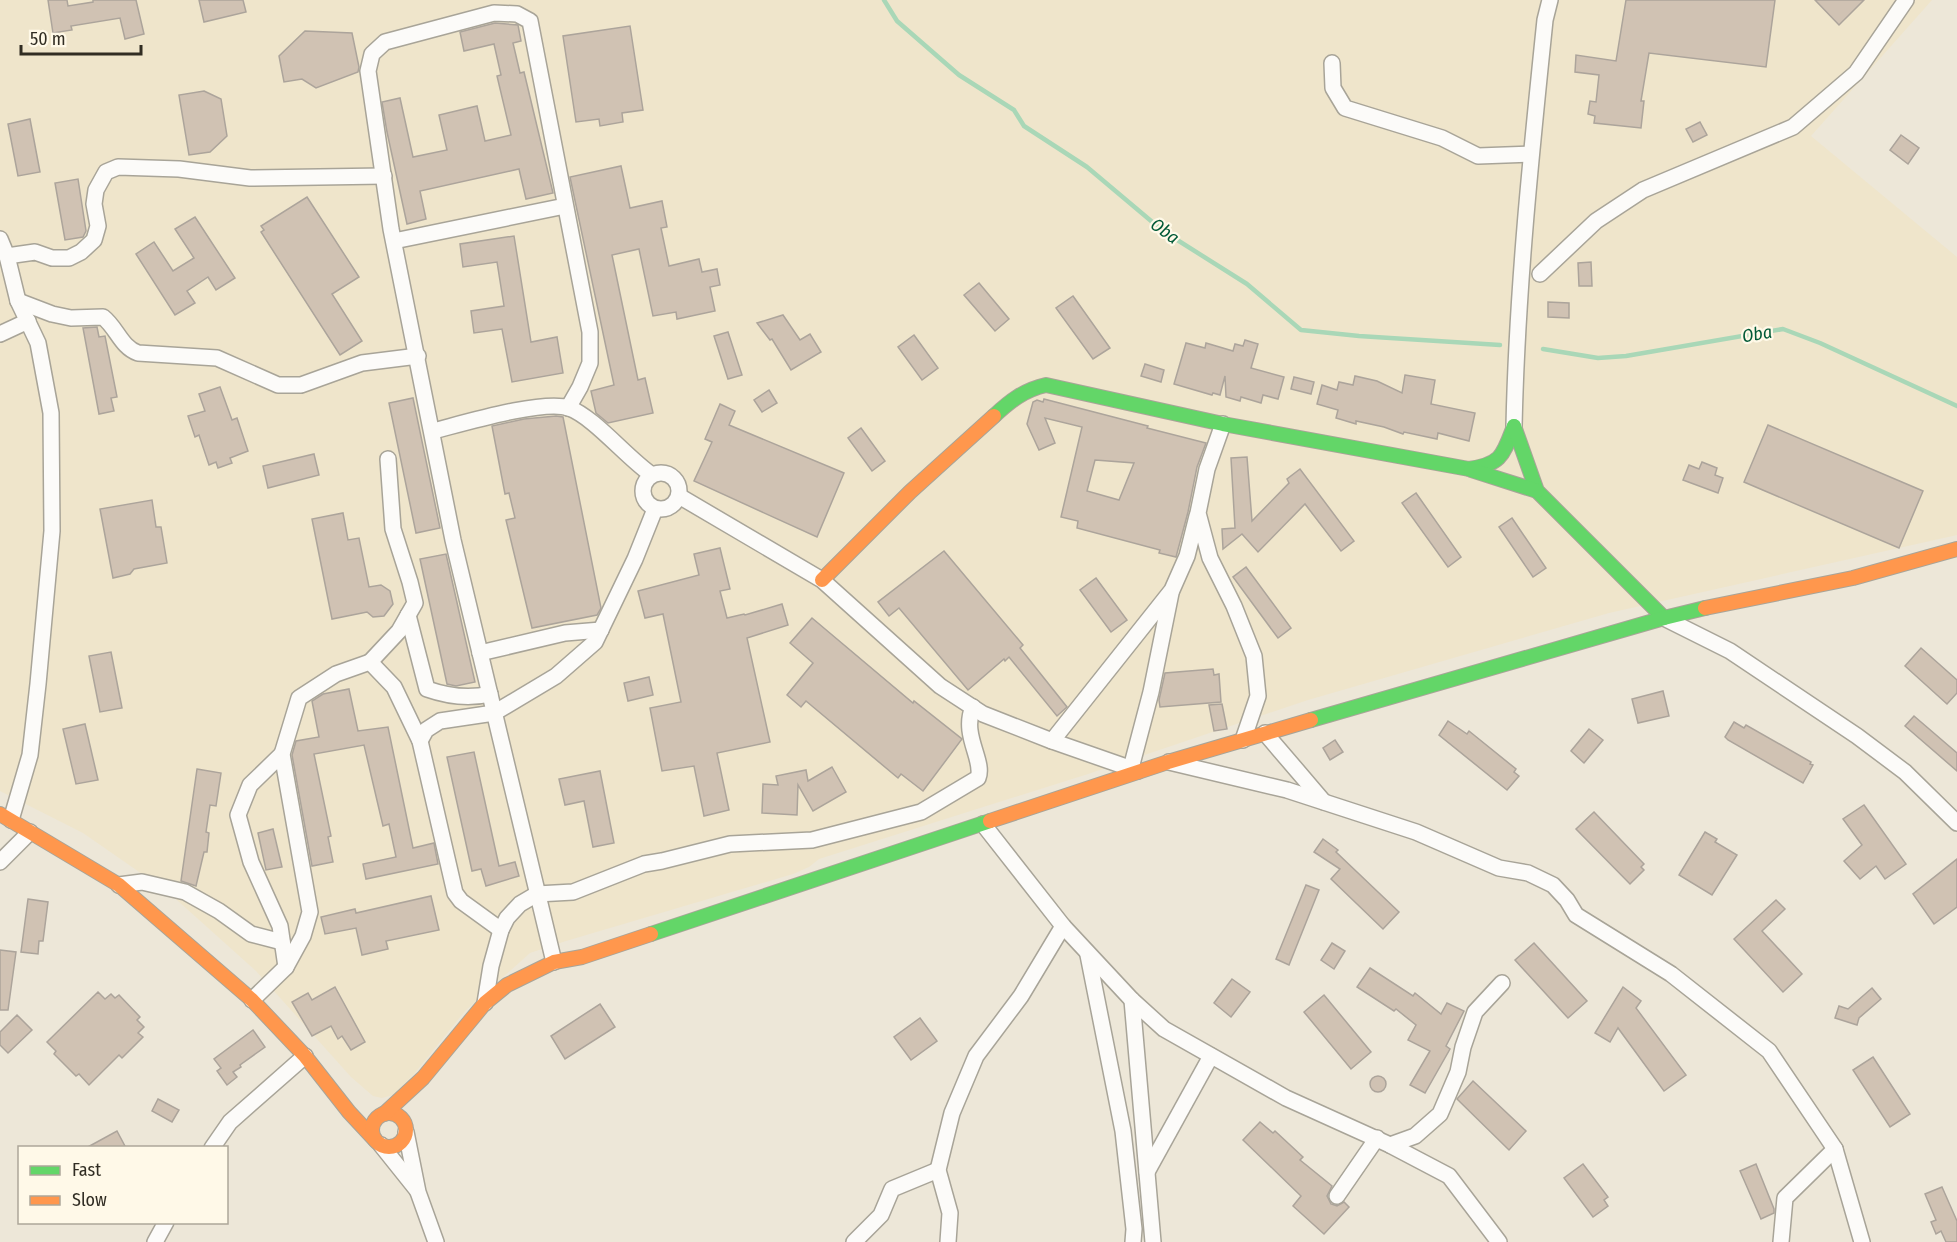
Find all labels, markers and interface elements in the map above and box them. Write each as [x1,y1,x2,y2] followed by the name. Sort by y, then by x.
[21,18,141,56] scale bar
[30,28,66,50] text: 50 m
[1146,213,1184,249] water label: Oba
[1740,321,1774,347] water label: Oba
[18,1146,228,1224] legend
[72,1159,101,1181] text: Fast
[72,1189,107,1211] text: Slow

